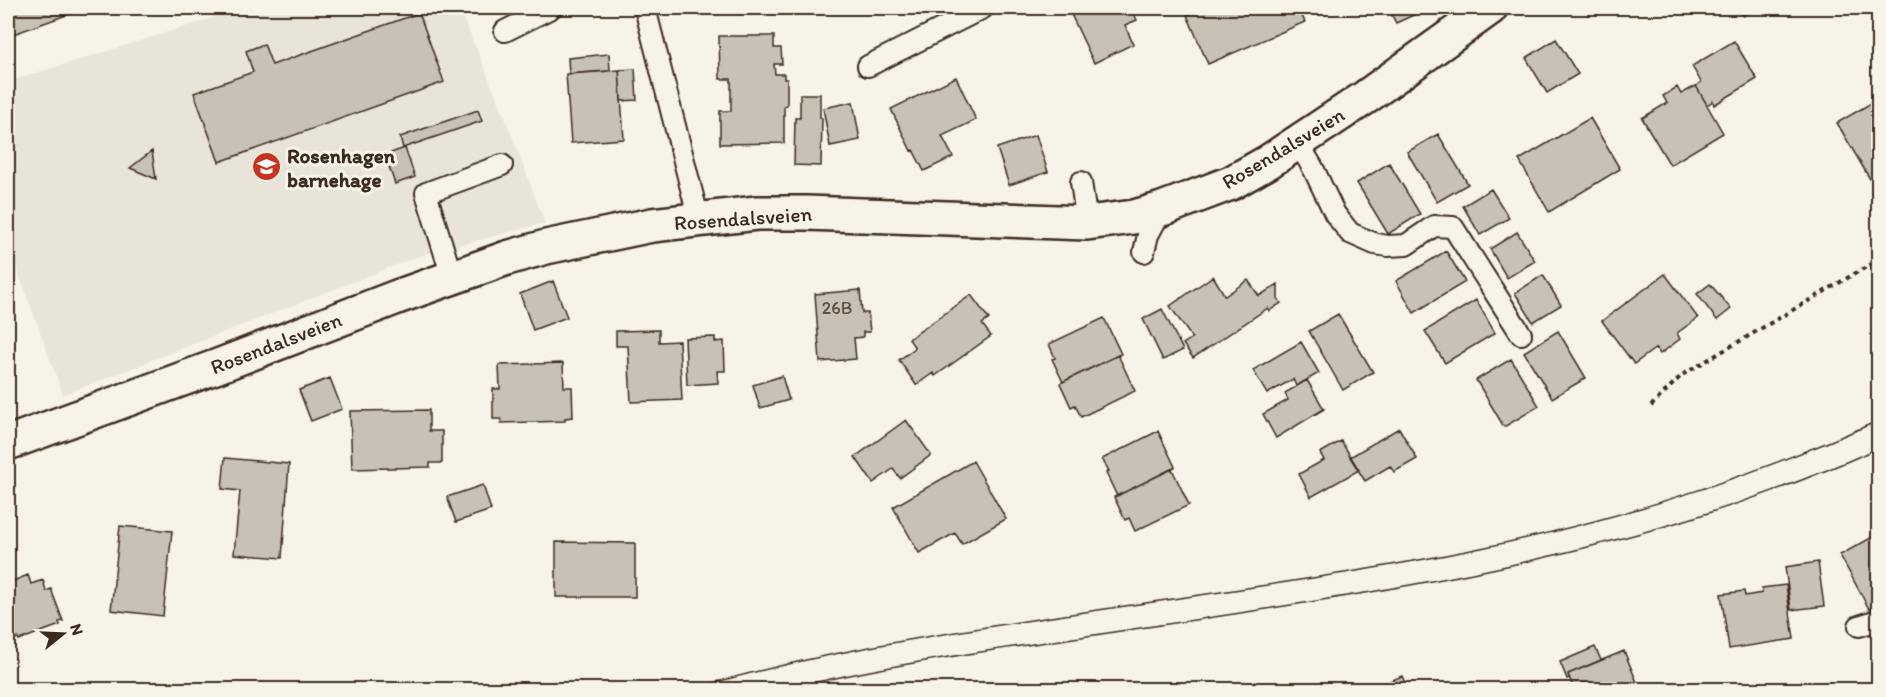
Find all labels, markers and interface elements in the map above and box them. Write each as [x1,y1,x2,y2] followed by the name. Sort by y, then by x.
[1217,102,1349,194] street label: Rosendalsveien
[287,143,396,193] place label: Rosenhagen barnehage
[250,151,282,183] school or university icon: Rosenhagen barnehage
[673,201,813,235] street label: Rosendalsveien
[822,297,852,319] house number: 26B
[207,306,345,379] street label: Rosendalsveien
[33,604,93,664] north arrow
[66,621,87,638] text: N

